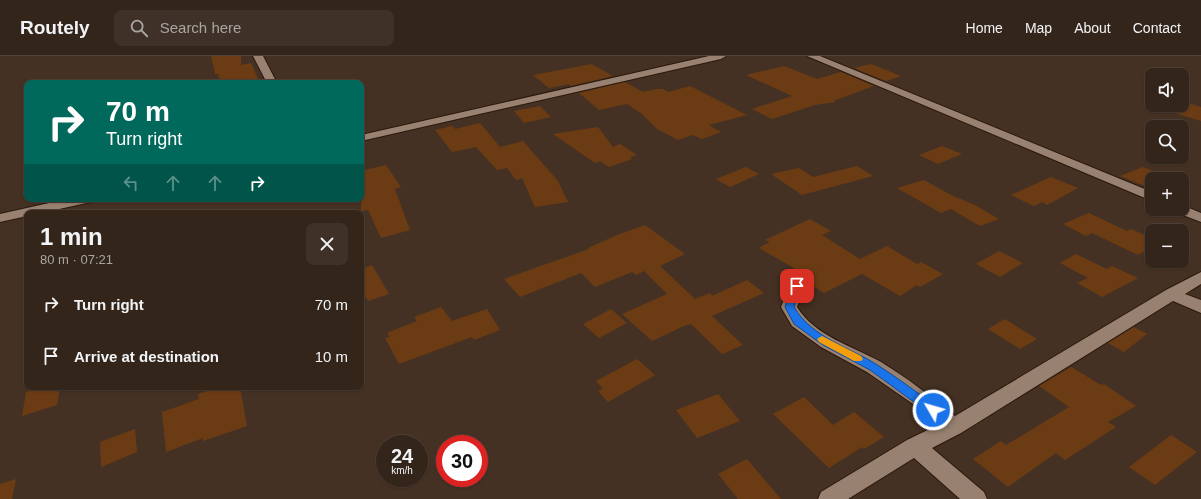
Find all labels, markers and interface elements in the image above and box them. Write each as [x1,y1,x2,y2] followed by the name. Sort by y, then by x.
[114,10,394,46] search box
[20,17,90,38] text: Routely
[128,17,150,39] icon: search
[160,19,241,36] text: Search here
[966,20,1003,36] text: Home
[1025,20,1052,36] text: Map
[1074,20,1111,36] text: About
[1133,20,1181,36] text: Contact
[1145,68,1189,268] map controls
[1145,68,1189,112] button: sound
[40,96,92,148] icon: right
[106,96,170,127] text: 70 m
[1145,120,1189,164] button: search
[106,129,182,149] text: Turn right
[120,172,142,194] icon: left
[162,172,184,194] icon: ahead
[204,172,226,194] icon: ahead
[246,172,268,194] icon: right
[1145,172,1189,216] button: +
[40,223,103,250] text: 1 min
[306,223,348,265] button: close
[1145,224,1189,268] button: −
[40,252,113,267] text: 80 m · 07:21
[780,269,814,303] pin
[786,275,808,297] icon: arrive
[40,293,62,315] icon: right
[74,296,144,313] text: Turn right
[315,296,348,313] text: 70 m
[40,345,62,367] icon: arrive
[74,348,219,365] text: Arrive at destination
[315,348,348,365] text: 10 m
[912,389,954,431] position arrow
[436,435,488,487] speed limit sign: 30
[391,445,413,467] text: 24
[391,465,413,476] text: km/h

